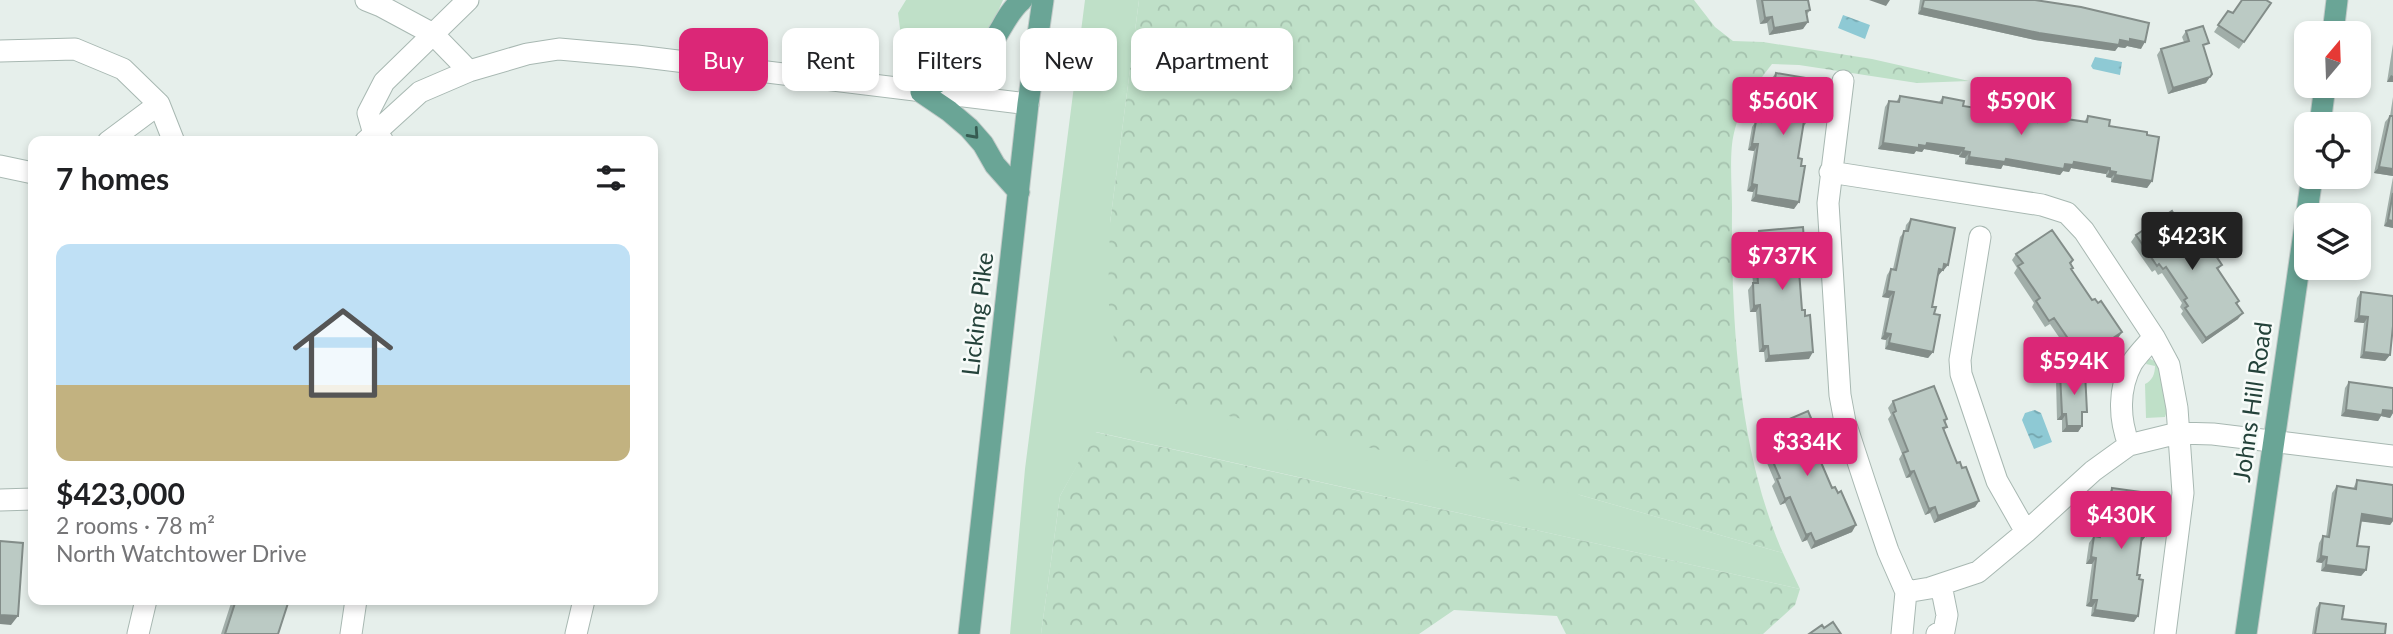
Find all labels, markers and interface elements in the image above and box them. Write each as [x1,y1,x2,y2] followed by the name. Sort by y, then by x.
[2294,21,2371,98] north arrow
[2294,21,2371,280] map controls
[679,28,768,91] chip: Buy
[782,28,879,91] chip: Rent
[893,28,1006,91] chip: Filters
[1020,28,1117,91] chip: New
[1131,28,1293,91] chip: Apartment
[1734,78,1832,137] pin: $560K
[1972,78,2070,137] pin: $590K
[1748,86,1818,114] text: $560K
[1986,86,2056,114] text: $590K
[2294,112,2371,189] button: locate
[966,126,979,139] one-way arrow
[592,159,630,197] icon: filters
[56,160,169,196] text: 7 homes
[2294,203,2371,280] button: layers
[2143,212,2241,272] pin: $423K
[2157,221,2227,249] text: $423K
[1733,232,1831,292] pin: $737K
[1747,241,1817,269] text: $737K
[955,251,998,377] street label: Licking Pike
[280,290,406,416] icon: home
[2226,320,2277,484] street label: Johns Hill Road
[2025,338,2123,397] pin: $594K
[2039,346,2109,374] text: $594K
[1758,419,1856,478] pin: $334K
[1772,427,1842,455] text: $334K
[56,475,185,511] text: $423,000
[2072,491,2170,551] pin: $430K
[2086,500,2156,528] text: $430K
[56,511,215,539] text: 2 rooms · 78 m²
[56,539,307,567] text: North Watchtower Drive

